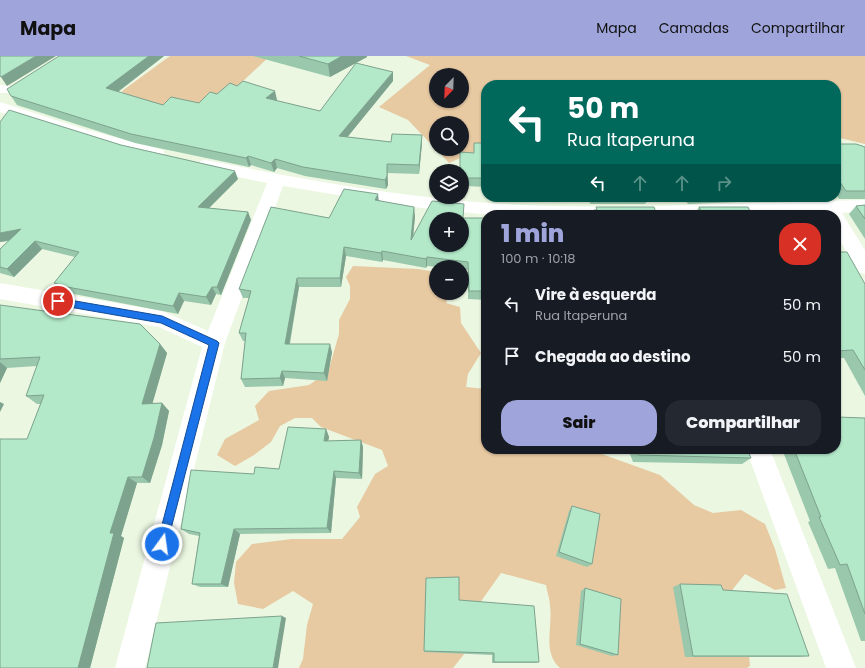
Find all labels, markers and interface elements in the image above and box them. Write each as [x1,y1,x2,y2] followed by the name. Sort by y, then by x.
[20,15,76,42] text: Mapa
[596,18,637,38] text: Mapa
[659,18,729,38] text: Camadas
[751,18,845,38] text: Compartilhar
[429,68,469,108] north arrow
[429,68,469,300] map controls
[567,89,639,128] text: 50 m
[501,96,553,148] icon: left
[429,116,469,156] button: search
[567,127,695,152] text: Rua Itaperuna
[429,164,469,204] button: layers
[587,172,609,194] icon: left
[629,172,651,194] icon: ahead
[671,172,693,194] icon: ahead
[713,172,735,194] icon: right
[429,212,469,252] button: +
[501,217,564,250] text: 1 min
[779,223,821,265] button: close
[501,249,576,268] text: 100 m · 10:18
[429,260,469,300] button: −
[41,284,75,318] pin
[535,284,657,305] text: Vire à esquerda
[47,290,69,312] icon: arrive
[501,293,523,315] icon: left
[783,294,821,315] text: 50 m
[535,306,627,325] text: Rua Itaperuna
[501,345,523,367] icon: arrive
[535,346,691,367] text: Chegada ao destino
[783,346,821,367] text: 50 m
[501,400,657,446] button: Sair
[665,400,821,446] button: Compartilhar
[141,523,183,565] position arrow

